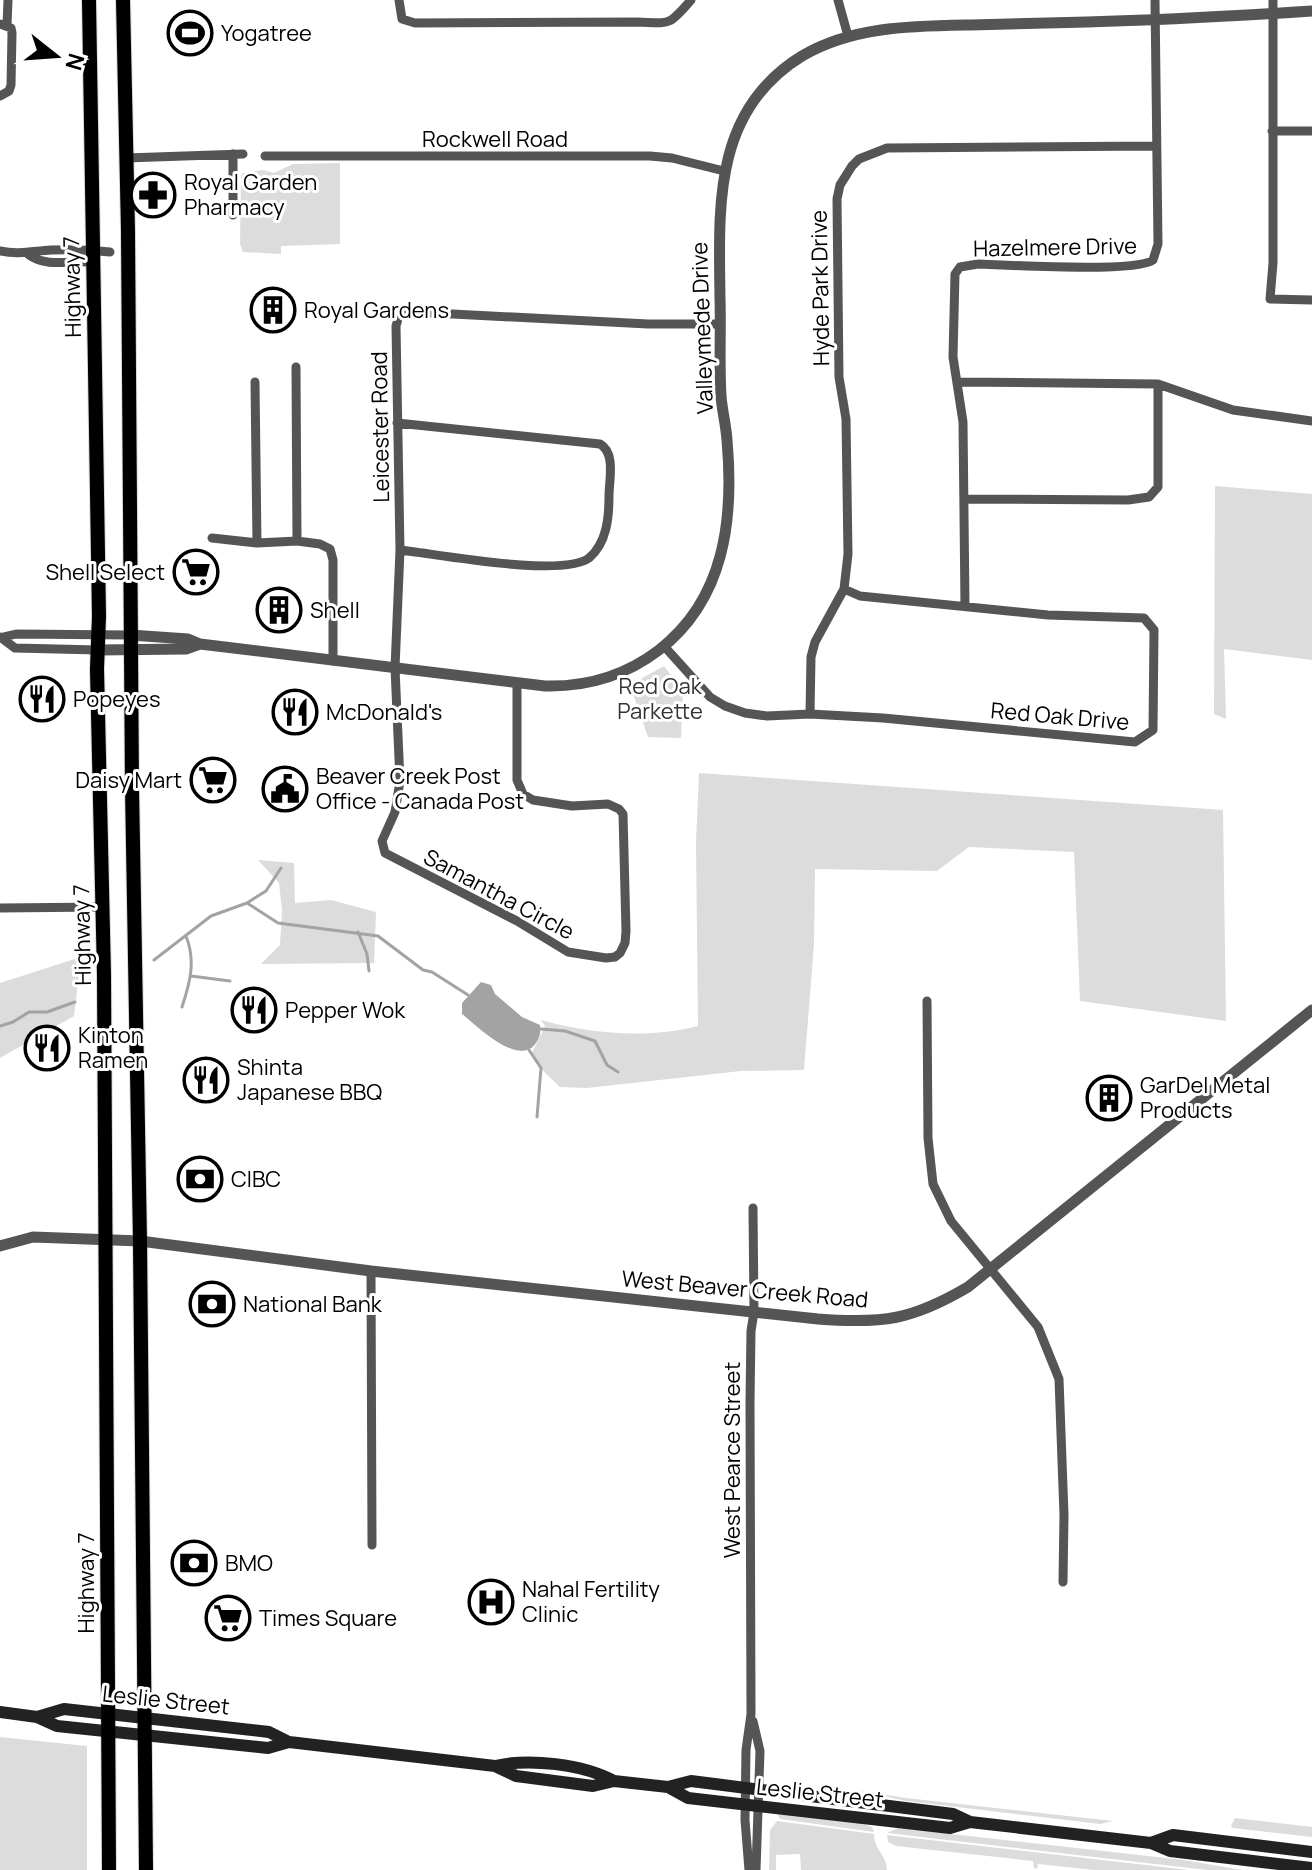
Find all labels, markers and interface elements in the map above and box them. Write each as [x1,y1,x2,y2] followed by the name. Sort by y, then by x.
[166,9,214,57] sports icon: Yogatree
[16,16,96,96] north arrow
[221,18,312,48] place label: Yogatree
[58,50,92,74] text: N
[422,124,568,154] street label: Rockwell Road
[184,167,317,222] place label: Royal Garden Pharmacy
[129,171,177,219] pharmacy icon: Royal Garden Pharmacy
[804,210,836,366] street label: Hyde Park Drive
[973,231,1137,263] street label: Hazelmere Drive
[56,236,88,338] street label: Highway 7
[684,241,720,415] street label: Valleymede Drive
[249,286,297,334] building icon: Royal Gardens
[304,295,449,325] place label: Royal Gardens
[364,351,396,503] street label: Leicester Road
[172,548,220,596] supermarket icon: Shell Select
[45,557,165,587] place label: Shell Select
[255,586,303,634] building icon: Shell
[310,595,360,625] place label: Shell
[617,671,703,726] park label: Red Oak Parkette
[18,675,66,723] restaurant icon: Popeyes
[73,684,160,714] place label: Popeyes
[271,688,319,736] restaurant icon: McDonald's
[989,695,1131,737] street label: Red Oak Drive
[326,697,442,727] place label: McDonald's
[189,756,237,804] supermarket icon: Daisy Mart
[316,761,524,816] place label: Beaver Creek Post Office - Canada Post
[75,765,182,795] place label: Daisy Mart
[261,765,309,813] public building icon: Beaver Creek Post Office - Canada Post
[418,842,580,946] street label: Samantha Circle
[66,884,98,986] street label: Highway 7
[230,986,278,1034] restaurant icon: Pepper Wok
[285,995,406,1025] place label: Pepper Wok
[78,1020,148,1075] place label: Kinton Ramen
[23,1024,71,1072] restaurant icon: Kinton Ramen
[237,1052,382,1107] place label: Shinta Japanese BBQ
[182,1056,230,1104] restaurant icon: Shinta Japanese BBQ
[1140,1070,1270,1125] place label: GarDel Metal Products
[1085,1074,1133,1122] building icon: GarDel Metal Products
[176,1155,224,1203] bank icon: CIBC
[231,1164,281,1194] place label: CIBC
[620,1263,870,1315] street label: West Beaver Creek Road
[188,1280,236,1328] bank icon: National Bank
[243,1289,383,1319] place label: National Bank
[717,1362,747,1558] street label: West Pearce Street
[71,1532,101,1634] street label: Highway 7
[170,1539,218,1587] bank icon: BMO
[225,1548,273,1578] place label: BMO
[522,1574,660,1629] place label: Nahal Fertility Clinic
[467,1578,515,1626] hospital icon: Nahal Fertility Clinic
[204,1594,252,1642] supermarket icon: Times Square
[259,1603,397,1633] place label: Times Square
[101,1678,231,1722] street label: Leslie Street
[755,1771,885,1815] street label: Leslie Street

